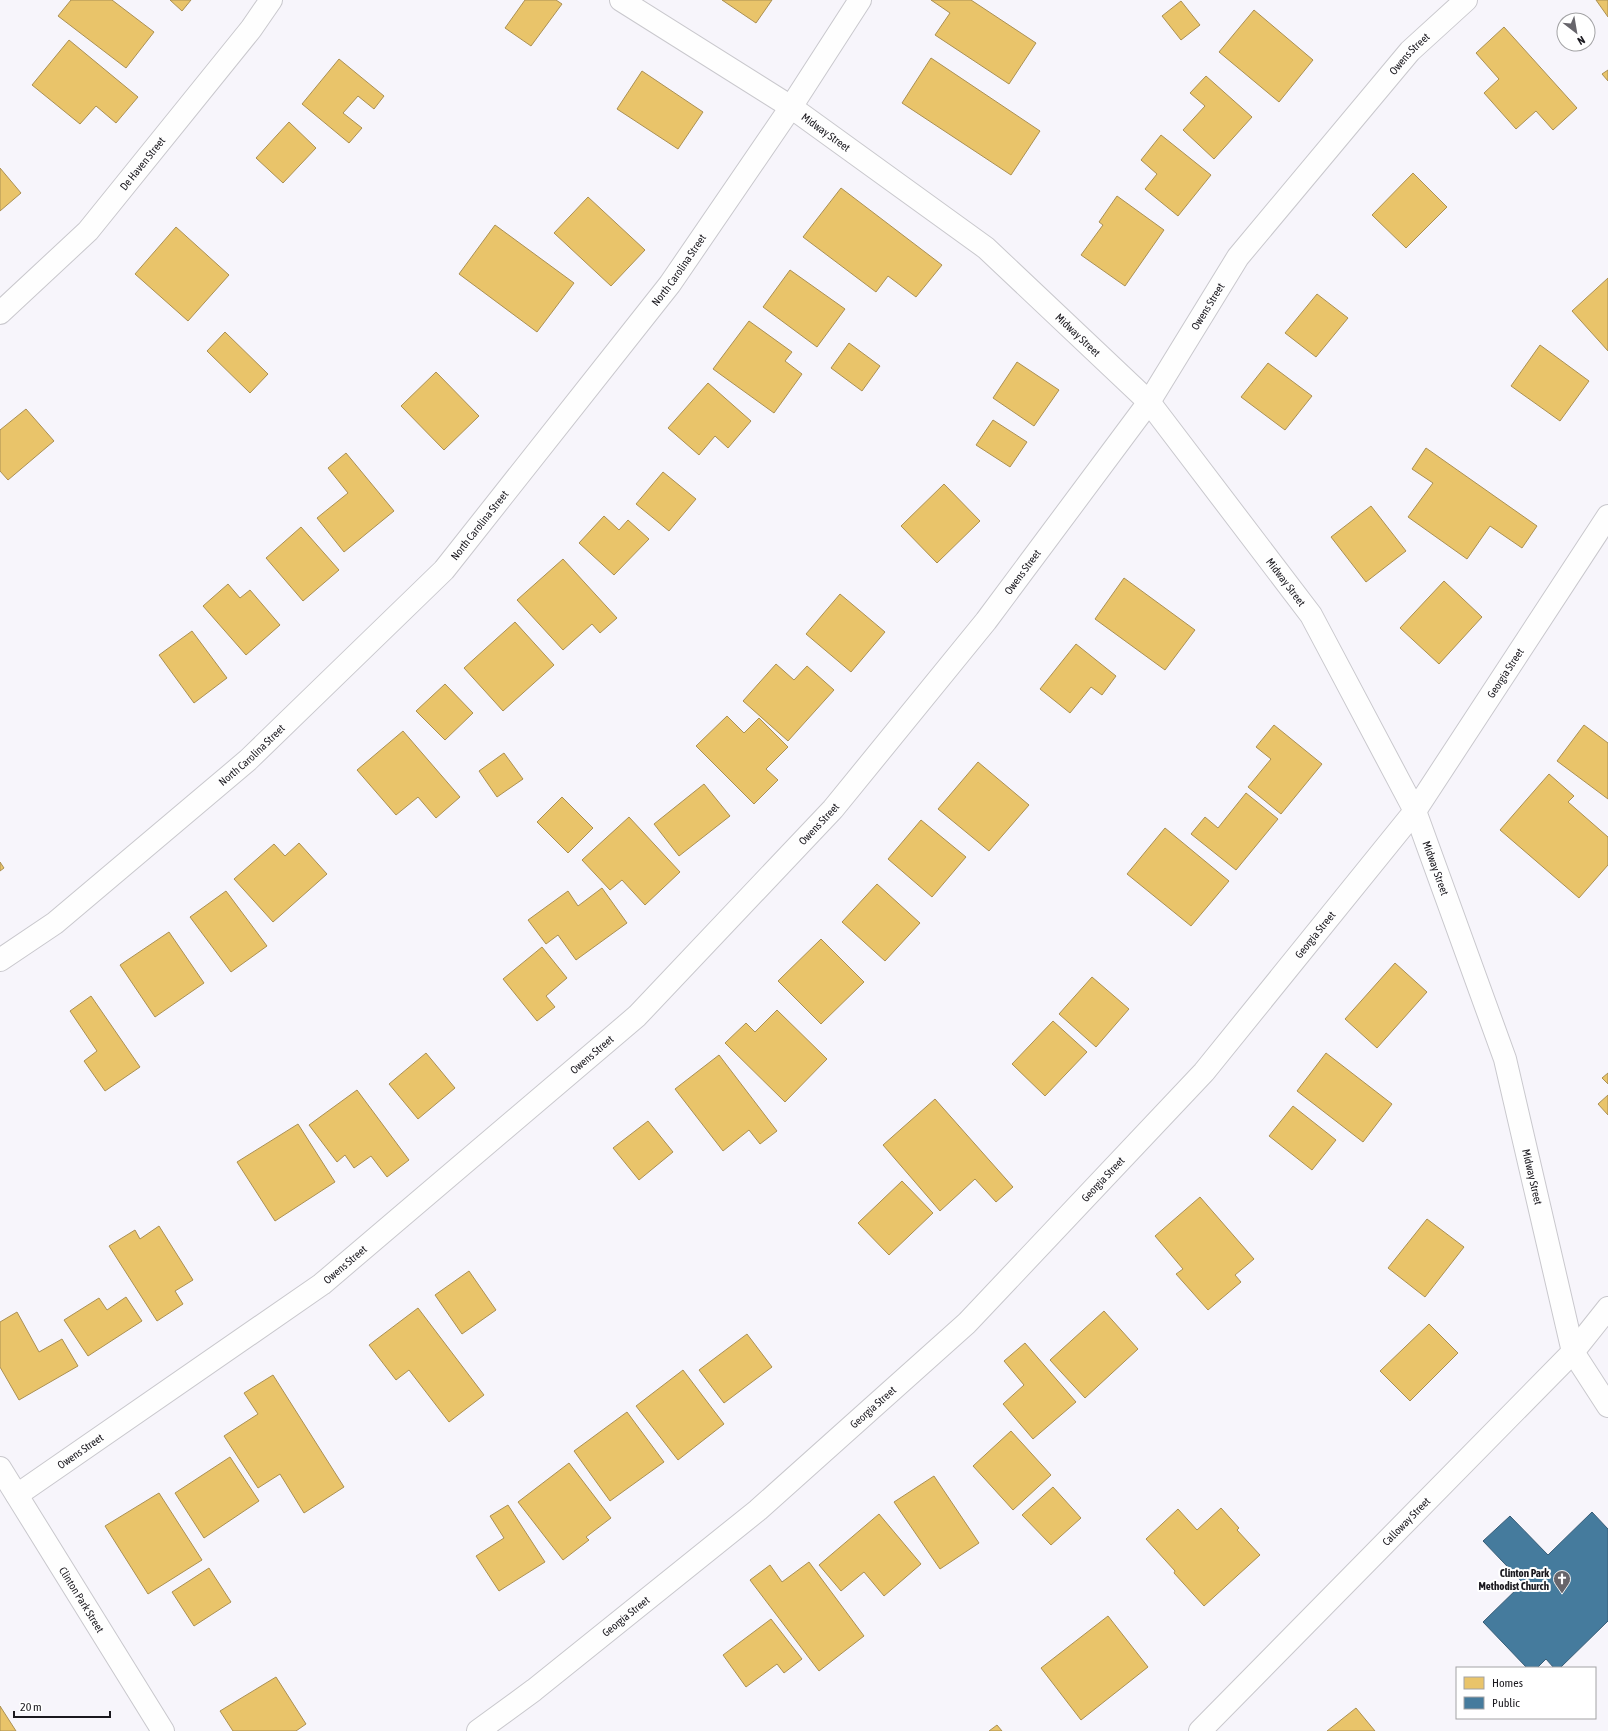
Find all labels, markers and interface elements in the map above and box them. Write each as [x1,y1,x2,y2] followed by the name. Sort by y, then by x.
[1556,12,1596,52] north arrow
[1387,30,1432,77] street label: Owens Street
[1575,34,1587,47] text: N
[799,111,853,154] street label: Midway Street
[117,135,167,192] street label: De Haven Street
[649,232,708,308] street label: North Carolina Street
[1189,281,1227,332] street label: Owens Street
[1053,311,1103,359] street label: Midway Street
[448,488,510,562] street label: North Carolina Street
[1002,547,1043,597] street label: Owens Street
[1264,556,1308,608] street label: Midway Street
[1485,646,1526,700] street label: Georgia Street
[216,722,287,788] street label: North Carolina Street
[796,801,841,847] street label: Owens Street
[1420,839,1451,897] street label: Midway Street
[1292,909,1338,961] street label: Georgia Street
[568,1033,616,1076] street label: Owens Street
[1520,1148,1545,1206] street label: Midway Street
[1079,1154,1127,1204] street label: Georgia Street
[321,1243,369,1286] street label: Owens Street
[848,1384,898,1431] street label: Georgia Street
[55,1431,105,1471] street label: Owens Street
[1380,1495,1432,1548] street label: Calloway Street
[57,1565,106,1635] street label: Clinton Park Street
[1478,1567,1549,1592] place label: Clinton Park Methodist Church
[1552,1569,1572,1594] church icon: Clinton Park Methodist Church
[600,1594,652,1639] street label: Georgia Street
[1456,1667,1596,1719] legend
[1492,1676,1523,1690] text: Homes
[14,1693,110,1719] scale bar
[1492,1696,1520,1710] text: Public
[20,1700,42,1714] text: 20 m

